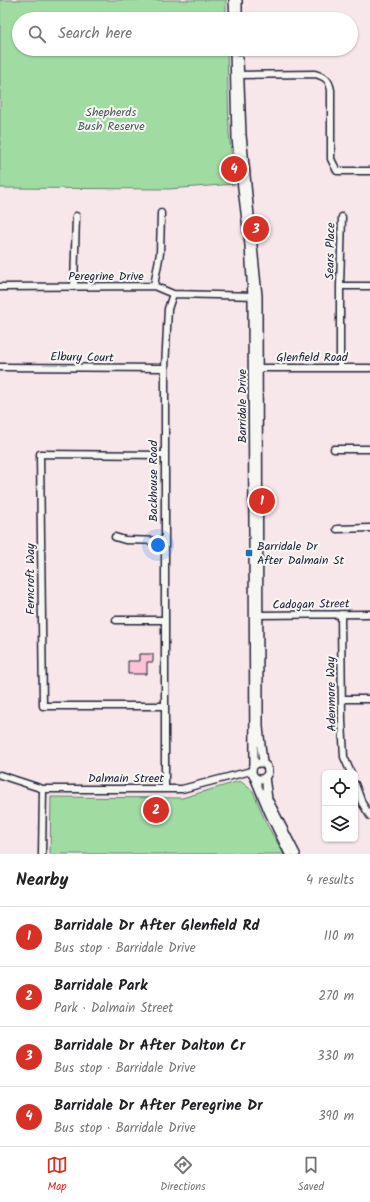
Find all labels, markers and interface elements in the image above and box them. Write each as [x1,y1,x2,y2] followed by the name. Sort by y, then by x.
[12,12,358,56] search box
[58,22,132,46] text: Search here
[26,23,48,45] icon: search
[77,103,145,136] park label: Shepherds Bush Reserve
[221,154,247,184] pin: 4
[243,214,269,244] pin: 3
[321,222,341,280] street label: Sears Place
[68,267,144,286] street label: Peregrine Drive
[50,347,114,368] street label: Elbury Court
[276,348,349,367] street label: Glenfield Road
[233,368,252,443] street label: Barridale Drive
[144,439,163,522] street label: Backhouse Road
[249,486,275,516] pin: 1
[148,535,168,555] your location
[257,537,345,570] place label: Barridale Dr After Dalmain St
[21,543,40,615] street label: Ferncroft Way
[244,548,254,558] marker: Barridale Dr After Dalmain St
[272,594,350,615] street label: Cadogan Street
[321,656,342,732] street label: Adenmore Way
[88,769,164,788] street label: Dalmain Street
[322,770,358,842] map controls
[322,770,358,806] button: locate
[143,795,169,825] pin: 2
[322,806,358,842] button: layers
[16,867,68,894] text: Nearby
[306,870,354,891] text: 4 results
[54,914,260,938] text: Barridale Dr After Glenfield Rd
[27,926,31,947] text: 1
[324,926,354,947] text: 110 m
[54,938,196,959] text: Bus stop · Barridale Drive
[54,974,147,998] text: Barridale Park
[25,986,33,1007] text: 2
[318,986,354,1007] text: 270 m
[54,998,173,1019] text: Park · Dalmain Street
[54,1034,245,1058] text: Barridale Dr After Dalton Cr
[25,1046,33,1067] text: 3
[317,1046,354,1067] text: 330 m
[54,1058,196,1079] text: Bus stop · Barridale Drive
[54,1094,263,1118] text: Barridale Dr After Peregrine Dr
[25,1106,33,1127] text: 4
[318,1106,354,1127] text: 390 m
[54,1118,196,1139] text: Bus stop · Barridale Drive
[46,1154,68,1196] tab: Map
[160,1154,206,1196] tab: Directions
[298,1154,324,1196] tab: Saved

